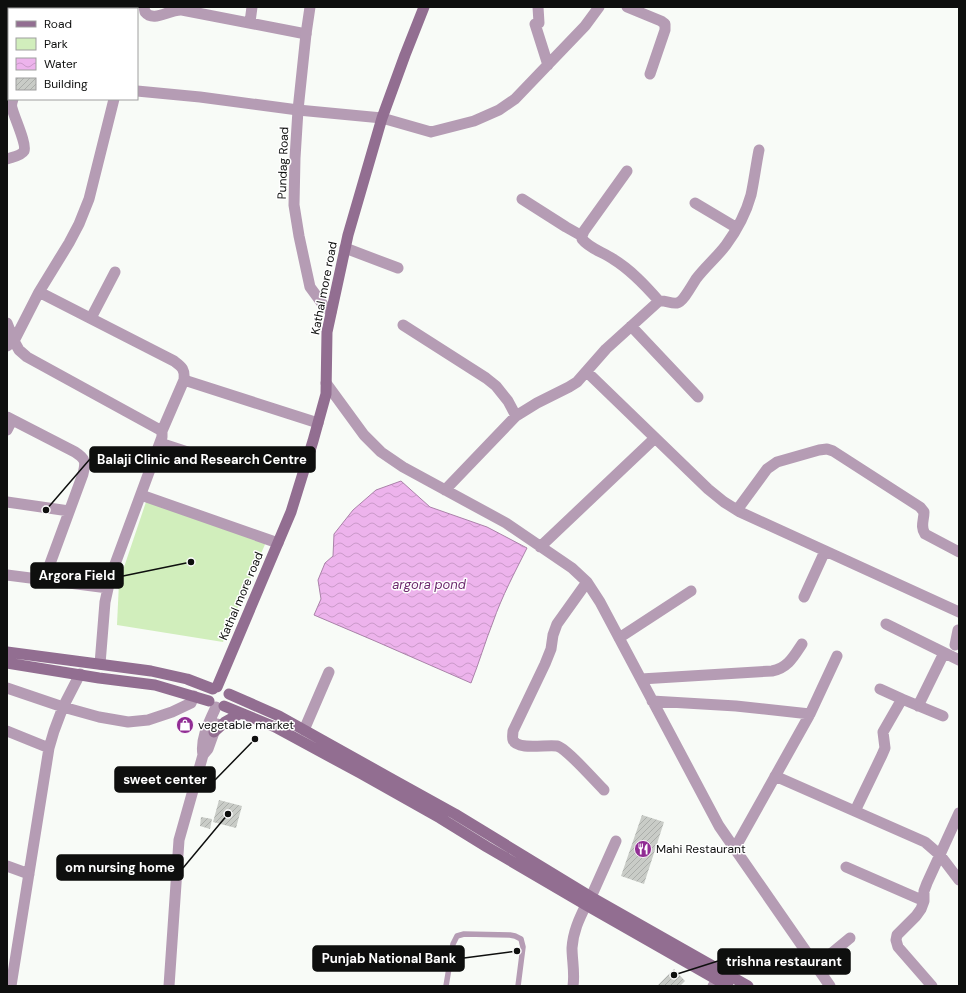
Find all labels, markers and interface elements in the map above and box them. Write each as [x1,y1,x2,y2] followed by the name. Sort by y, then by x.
[8,8,138,100] legend
[44,16,72,32] text: Road
[44,36,68,52] text: Park
[44,56,78,72] text: Water
[44,76,88,92] text: Building
[274,126,292,200] street label: Pundag Road
[307,240,341,336] street label: Kathal more road
[90,447,315,472] callout: Balaji Clinic and Research Centre
[97,451,307,468] text: Balaji Clinic and Research Centre
[215,549,267,643] street label: Kathal more road
[31,563,123,588] callout: Argora Field
[39,567,115,584] text: Argora Field
[392,576,467,593] water label: argora pond
[175,715,195,735] shop icon: vegetable market
[198,717,294,733] place label: vegetable market
[115,767,215,792] callout: sweet center
[123,771,208,788] text: sweet center
[633,839,653,859] restaurant icon: Mahi Restaurant
[656,841,746,857] place label: Mahi Restaurant
[57,855,183,880] callout: om nursing home
[65,859,175,876] text: om nursing home
[313,946,464,971] callout: Punjab National Bank
[718,949,850,974] callout: trishna restaurant
[322,950,457,967] text: Punjab National Bank
[726,953,842,970] text: trishna restaurant

